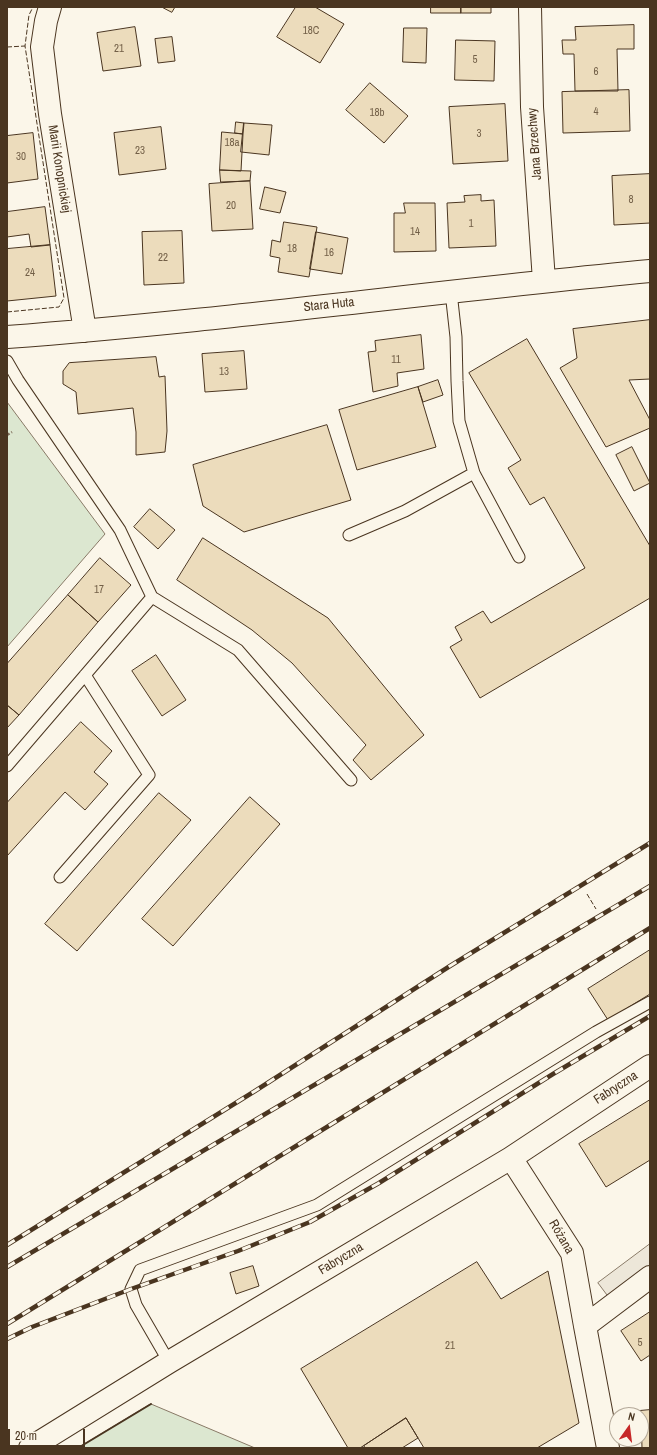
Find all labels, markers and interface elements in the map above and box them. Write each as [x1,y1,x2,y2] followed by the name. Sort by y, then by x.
[303,24,319,38] house number: 18C
[114,42,124,56] house number: 21
[472,53,478,67] house number: 5
[593,65,599,79] house number: 6
[593,105,599,119] house number: 4
[369,106,385,120] house number: 18b
[525,107,545,181] street label: Jana Brzechwy
[44,124,74,214] street label: Marii Konopnickiej
[476,127,482,141] house number: 3
[224,136,240,150] house number: 18a
[135,144,145,158] house number: 23
[16,150,26,164] house number: 30
[628,193,634,207] house number: 8
[226,199,236,213] house number: 20
[468,217,474,231] house number: 1
[410,225,420,239] house number: 14
[287,242,297,256] house number: 18
[324,246,334,260] house number: 16
[158,251,168,265] house number: 22
[25,266,35,280] house number: 24
[303,295,355,315] street label: Stara Huta
[391,353,401,367] house number: 11
[219,365,229,379] house number: 13
[94,583,104,597] house number: 17
[591,1068,641,1108] street label: Fabryczna
[545,1217,577,1257] street label: Różana
[316,1240,366,1278] street label: Fabryczna
[637,1336,643,1350] house number: 5
[445,1339,455,1353] house number: 21
[609,1407,649,1447] north arrow
[627,1409,637,1424] text: N
[10,1421,87,1447] scale bar
[15,1428,37,1444] text: 20 m

